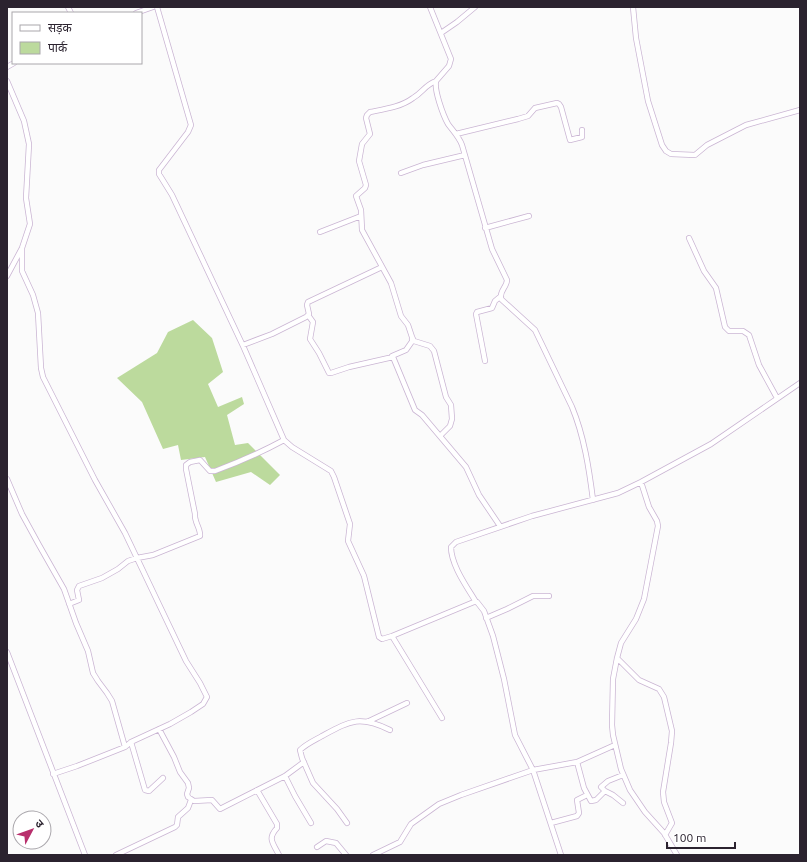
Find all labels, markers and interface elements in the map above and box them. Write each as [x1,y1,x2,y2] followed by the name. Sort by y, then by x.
[12,12,142,64] legend
[48,21,73,35] text: सड़क
[48,41,68,54] text: पार्क
[12,810,52,850] north arrow
[33,817,47,830] text: उ
[667,824,735,850] scale bar
[673,831,706,844] text: 100 m

